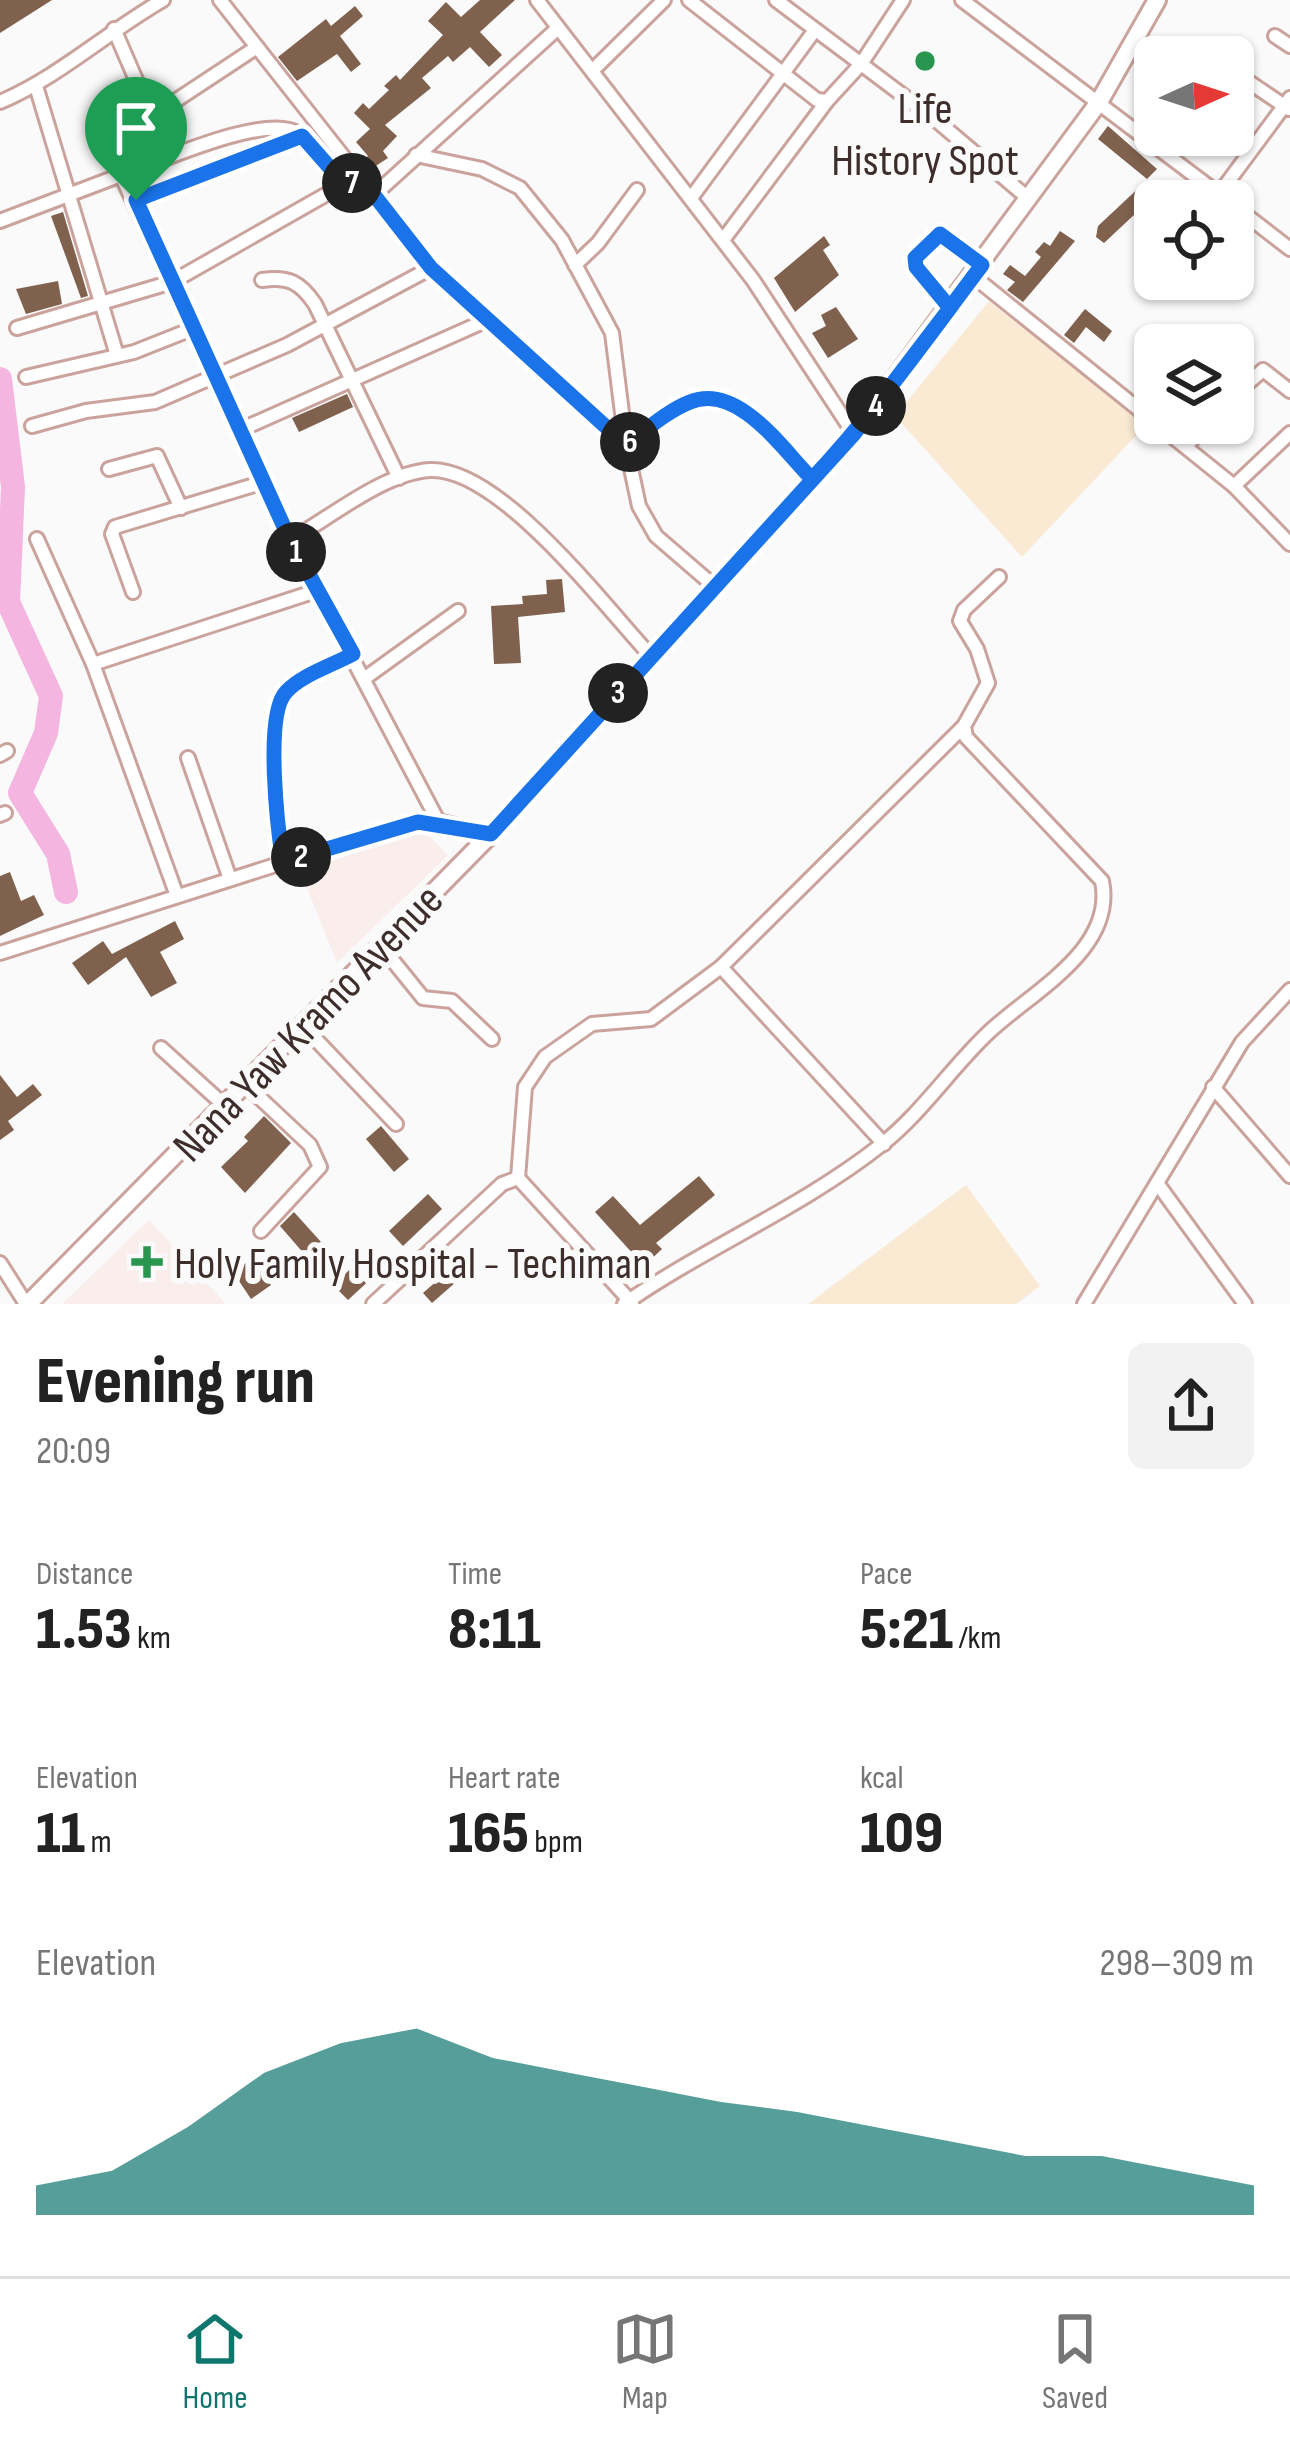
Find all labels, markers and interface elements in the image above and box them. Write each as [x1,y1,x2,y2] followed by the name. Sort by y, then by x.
[1134,36,1254,156] north arrow
[1134,36,1254,444] map controls
[912,48,938,74] marker: Life History Spot
[85,77,187,200] pin
[831,82,1019,189] place label: Life History Spot
[103,95,169,161] icon: arrive
[322,153,382,213] pin: 7
[345,163,359,203] text: 7
[1134,180,1254,300] button: locate
[1134,324,1254,444] button: layers
[846,376,906,436] pin: 4
[868,386,884,426] text: 4
[600,412,660,472] pin: 6
[622,422,638,462] text: 6
[266,522,326,582] pin: 1
[290,532,302,572] text: 1
[588,663,648,723] pin: 3
[611,673,625,713] text: 3
[271,827,331,887] pin: 2
[294,837,308,877] text: 2
[162,873,455,1174] street label: Nana Yaw Kramo Avenue
[174,1237,651,1292] place label: Holy Family Hospital - Techiman
[131,1246,163,1278] marker: Holy Family Hospital - Techiman
[36,1343,315,1422] text: Evening run
[1128,1343,1254,1469] button: share
[36,1428,111,1475] text: 20:09
[36,1554,133,1594] text: Distance
[448,1554,502,1594] text: Time
[860,1554,913,1594] text: Pace
[36,1594,132,1666] text: 1.53
[448,1594,541,1666] text: 8:11
[860,1594,953,1666] text: 5:21
[132,1618,171,1658] text: km
[953,1618,1001,1658] text: /km
[36,1758,138,1798] text: Elevation
[448,1758,561,1798] text: Heart rate
[860,1758,904,1798] text: kcal
[36,1798,85,1870] text: 11
[448,1798,529,1870] text: 165
[860,1798,943,1870] text: 109
[85,1822,112,1862] text: m
[529,1822,583,1862] text: bpm
[36,1940,156,1987] text: Elevation
[1100,1940,1254,1987] text: 298–309 m
[182,2306,248,2418] tab: Home
[612,2306,678,2418] tab: Map
[1042,2306,1108,2418] tab: Saved

